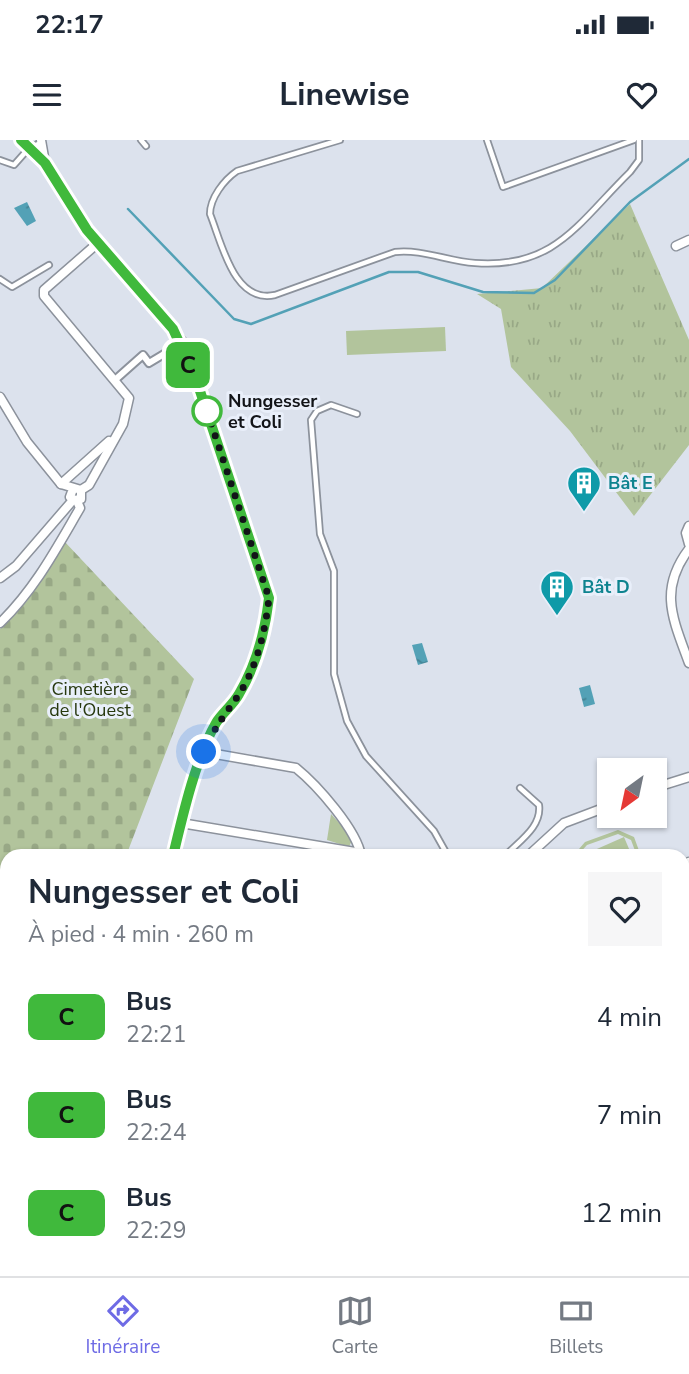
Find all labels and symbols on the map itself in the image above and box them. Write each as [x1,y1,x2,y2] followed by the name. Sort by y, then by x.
[165,342,211,388] line badge: C
[228,389,317,434] place label: Nungesser et Coli
[192,396,222,426] marker: Nungesser et Coli
[565,464,603,513] building icon: Bât E
[608,471,653,495] place label: Bât E
[538,568,576,617] building icon: Bât D
[582,575,630,599] place label: Bât D
[49,677,132,722] park label: Cimetière de l'Ouest
[186,734,221,769] your location
[597,758,667,828] north arrow

